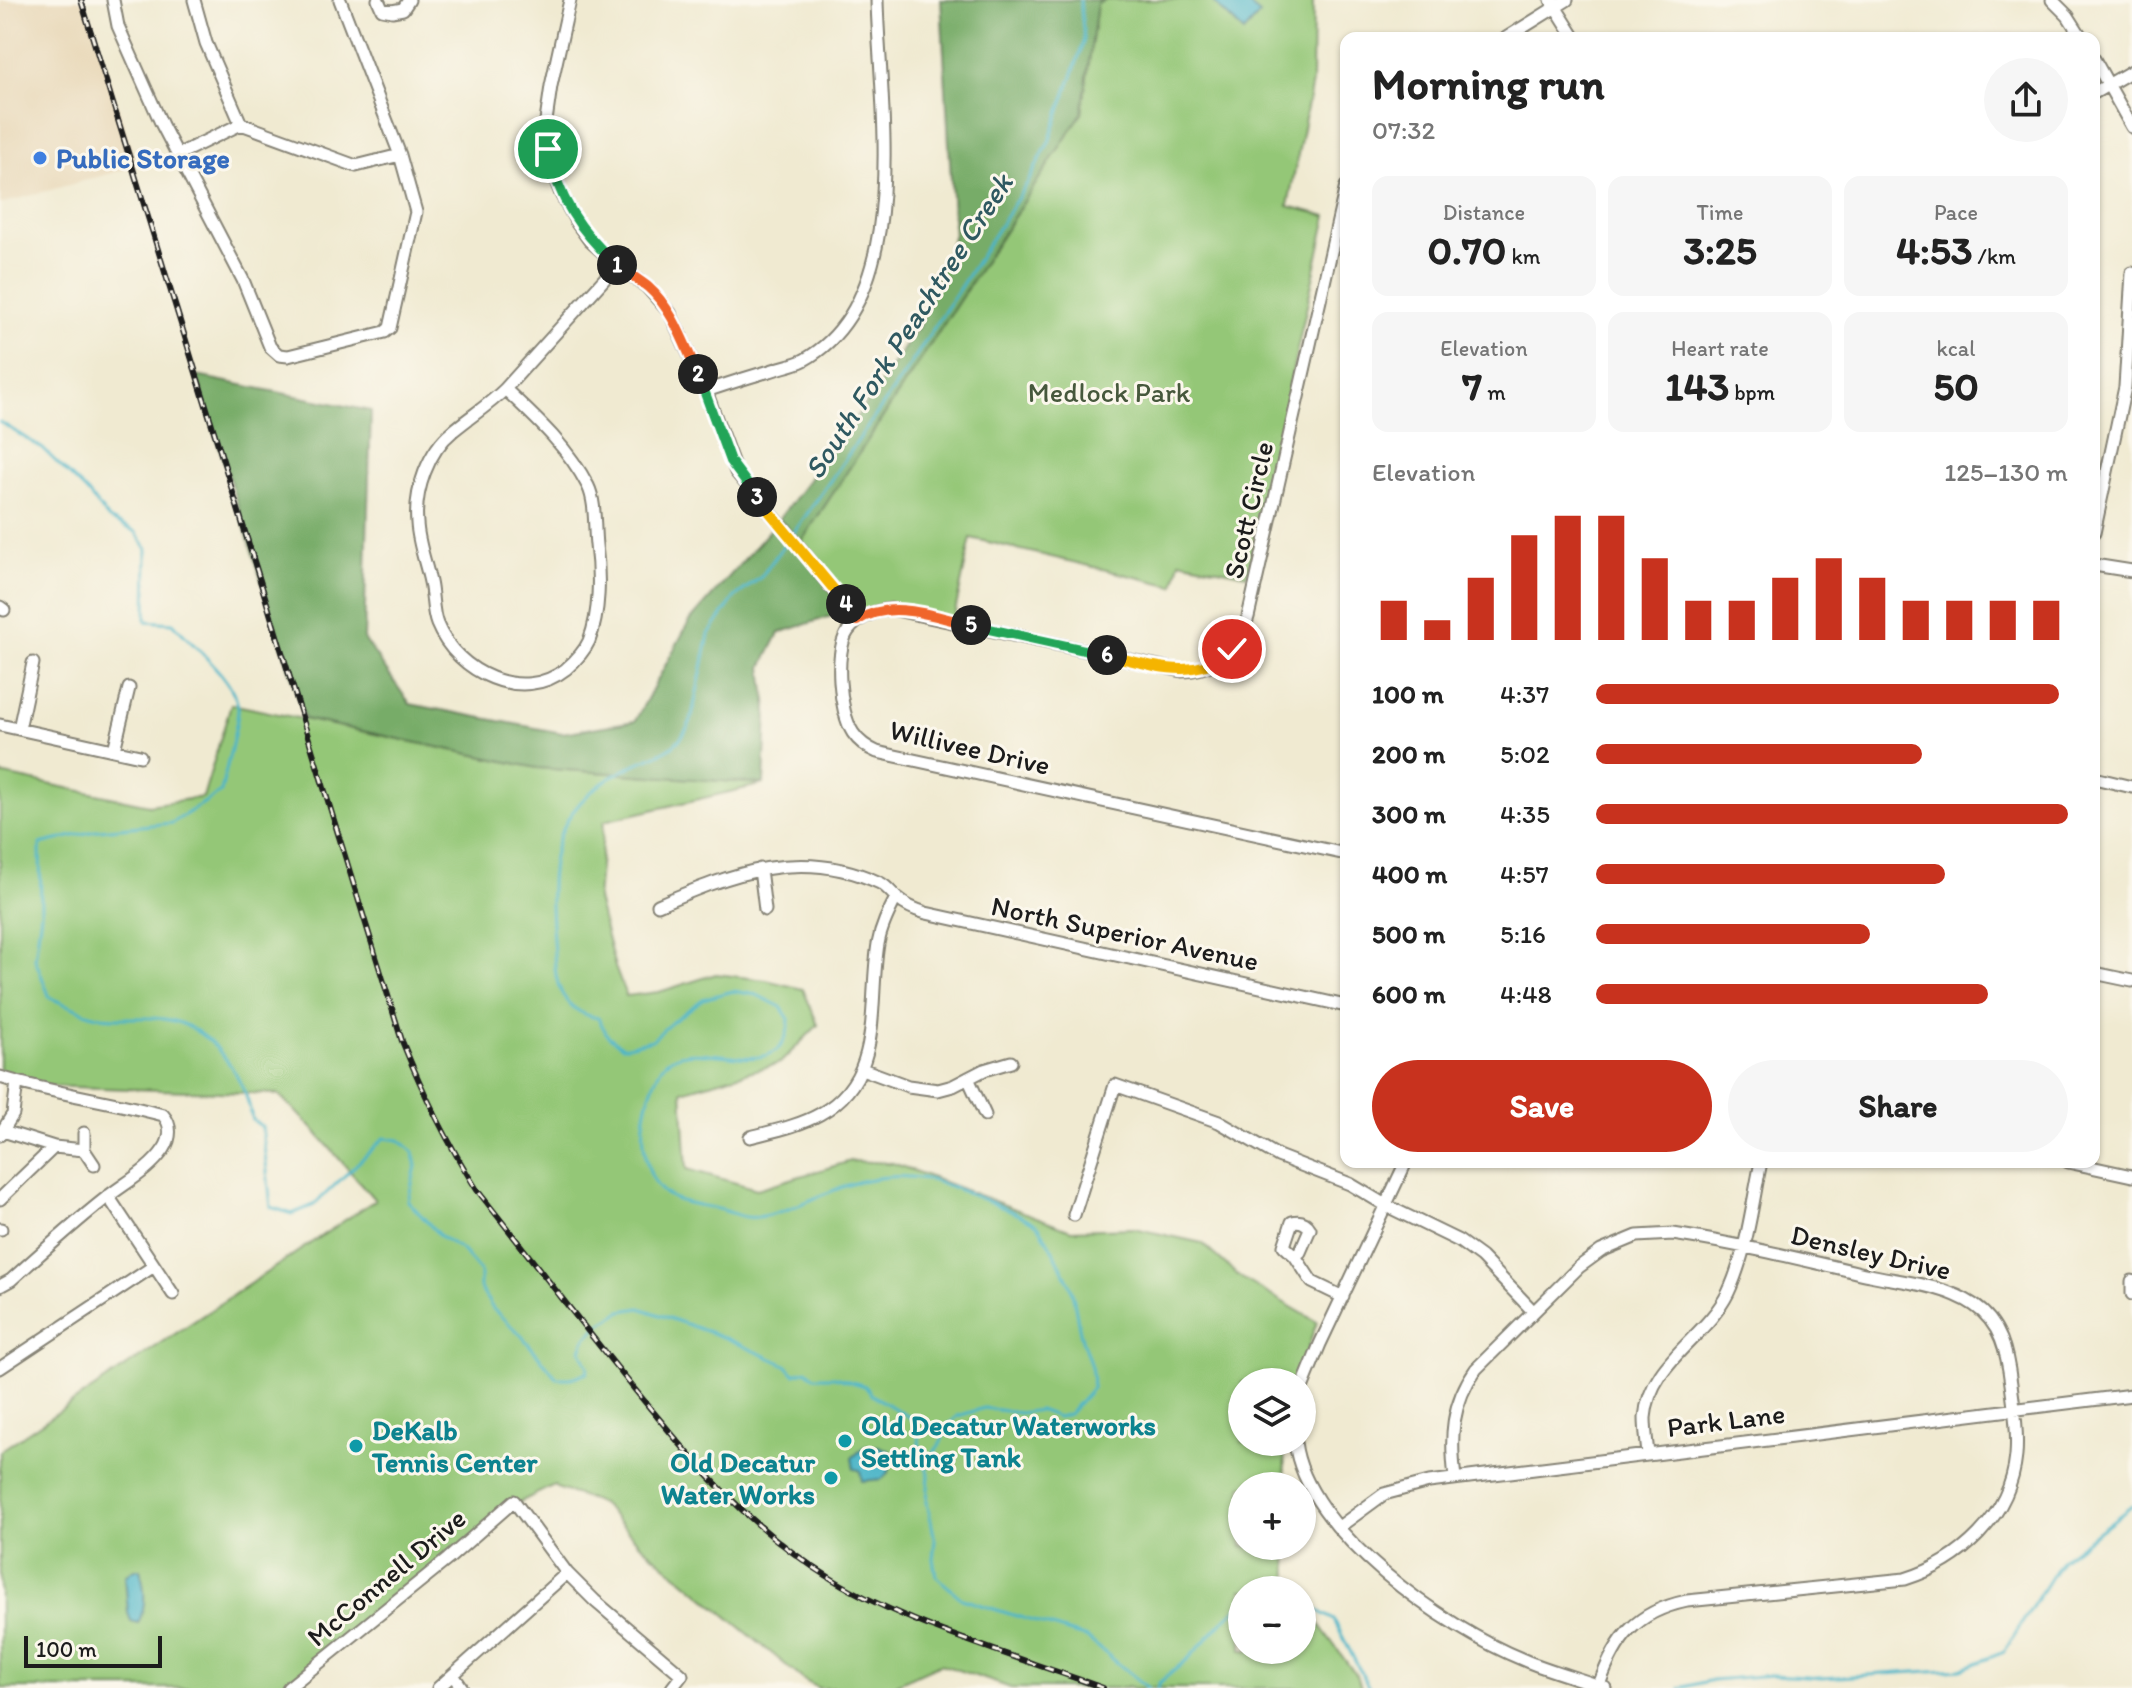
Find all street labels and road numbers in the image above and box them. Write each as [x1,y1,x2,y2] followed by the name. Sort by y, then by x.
[1216,438,1280,582] street label: Scott Circle
[887,712,1053,782] street label: Willivee Drive
[988,888,1262,978] street label: North Superior Avenue
[1788,1217,1954,1287] street label: Densley Drive
[1665,1396,1787,1444] street label: Park Lane
[300,1501,472,1653] street label: McConnell Drive

